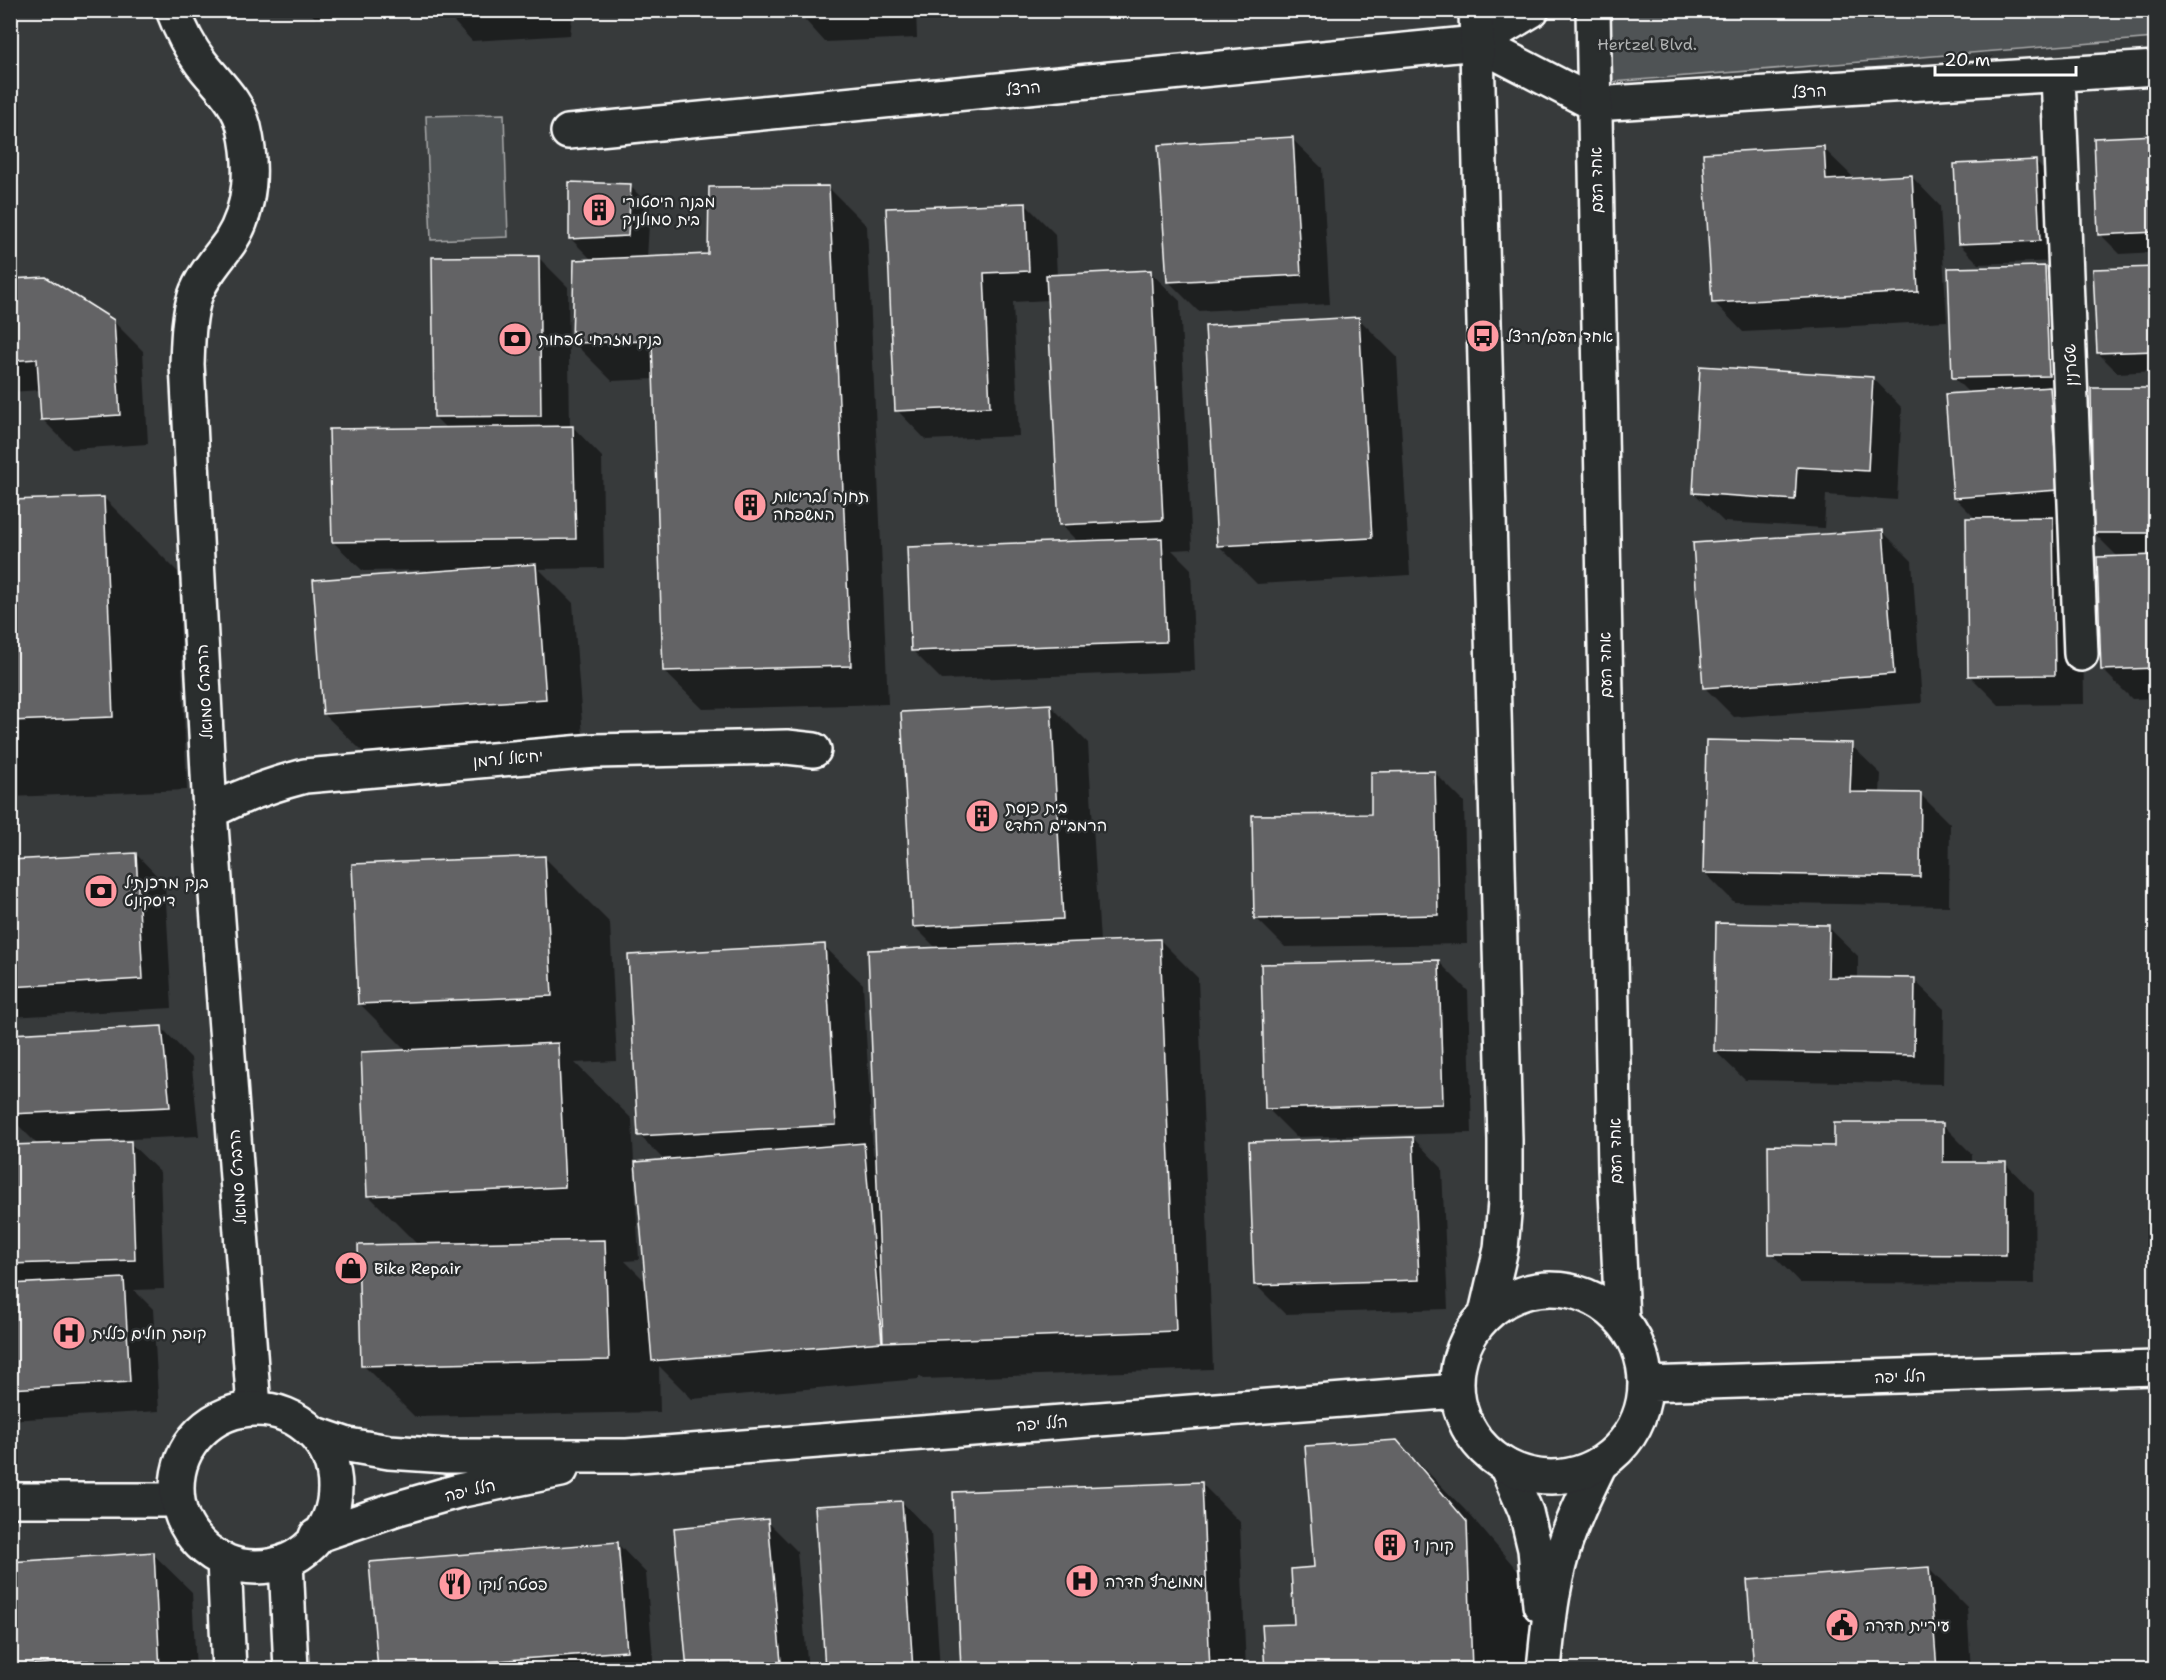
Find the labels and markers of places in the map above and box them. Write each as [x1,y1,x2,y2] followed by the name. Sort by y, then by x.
[622,191,715,230] place label: מבנה היסטורי בית סמולניק
[581,192,617,228] building icon: מבנה היסטורי בית סמולניק
[1465,318,1501,354] bus stop icon: אחד העם/הרצל
[497,321,533,357] bank icon: בנק מזרחי טפחות
[1506,326,1613,347] place label: אחד העם/הרצל
[538,329,662,350] place label: בנק מזרחי טפחות
[772,486,869,525] place label: תחנה לבריאות המשפחה
[732,487,768,523] building icon: תחנה לבריאות המשפחה
[1005,797,1107,836] place label: בית כנסת הרמב"ם החדש
[964,798,1000,834] building icon: בית כנסת הרמב"ם החדש
[124,872,209,911] place label: בנק מרכנתיל דיסקונט
[83,873,119,909] bank icon: בנק מרכנתיל דיסקונט
[333,1250,369,1286] shop icon: Bike Repair
[374,1258,461,1279] place label: Bike Repair
[51,1315,87,1351] hospital icon: קופת חולים כללית
[91,1323,206,1344] place label: קופת חולים כללית
[1372,1527,1408,1563] building icon: קורן 1
[1413,1535,1454,1556] place label: קורן 1
[1064,1563,1100,1599] hospital icon: ממוגרף חדרה
[437,1566,473,1602] restaurant icon: פסטה לוקו
[1105,1571,1204,1592] place label: ממוגרף חדרה
[478,1574,548,1595] place label: פסטה לוקו
[1824,1607,1860,1643] public building icon: עיריית חדרה
[1865,1615,1950,1636] place label: עיריית חדרה

